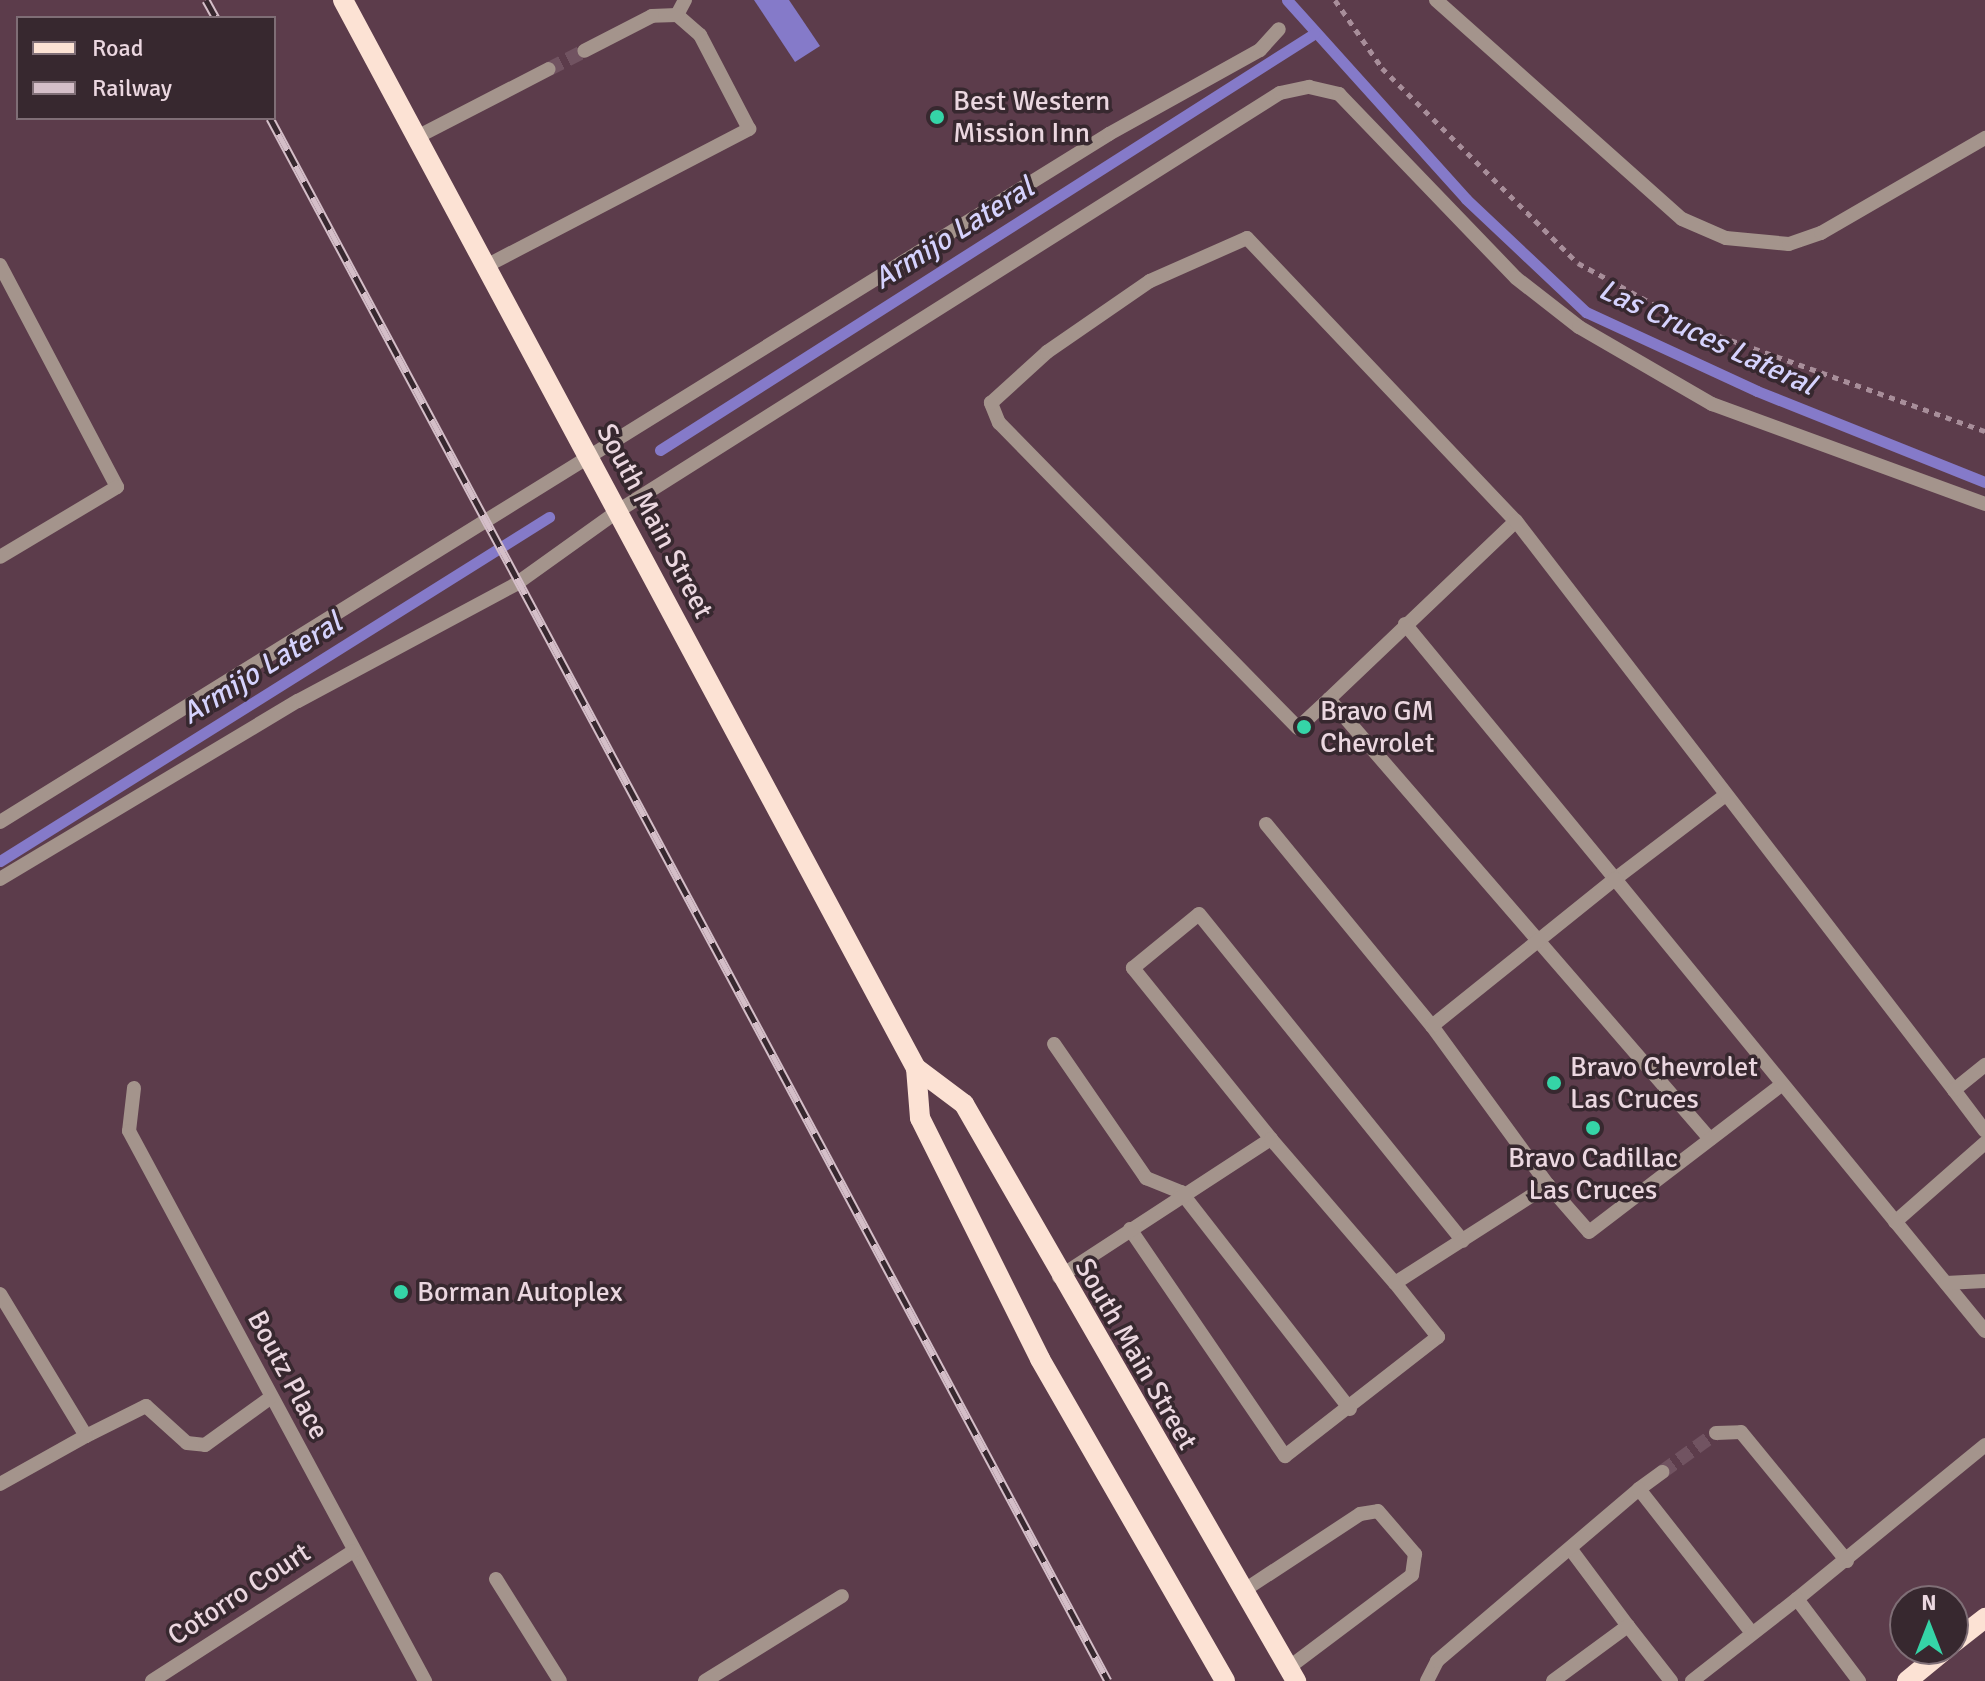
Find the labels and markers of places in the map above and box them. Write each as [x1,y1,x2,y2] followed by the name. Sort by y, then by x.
[953,84,1110,150] place label: Best Western Mission Inn
[928,108,946,126] marker: Best Western Mission Inn
[1320,694,1435,760] place label: Bravo GM Chevrolet
[1295,718,1313,736] marker: Bravo GM Chevrolet
[1570,1050,1758,1116] place label: Bravo Chevrolet Las Cruces
[1545,1074,1563,1092] marker: Bravo Chevrolet Las Cruces
[1584,1119,1602,1137] marker: Bravo Cadillac Las Cruces
[1508,1141,1678,1207] place label: Bravo Cadillac Las Cruces
[417,1275,623,1309] place label: Borman Autoplex
[392,1283,410,1301] marker: Borman Autoplex

